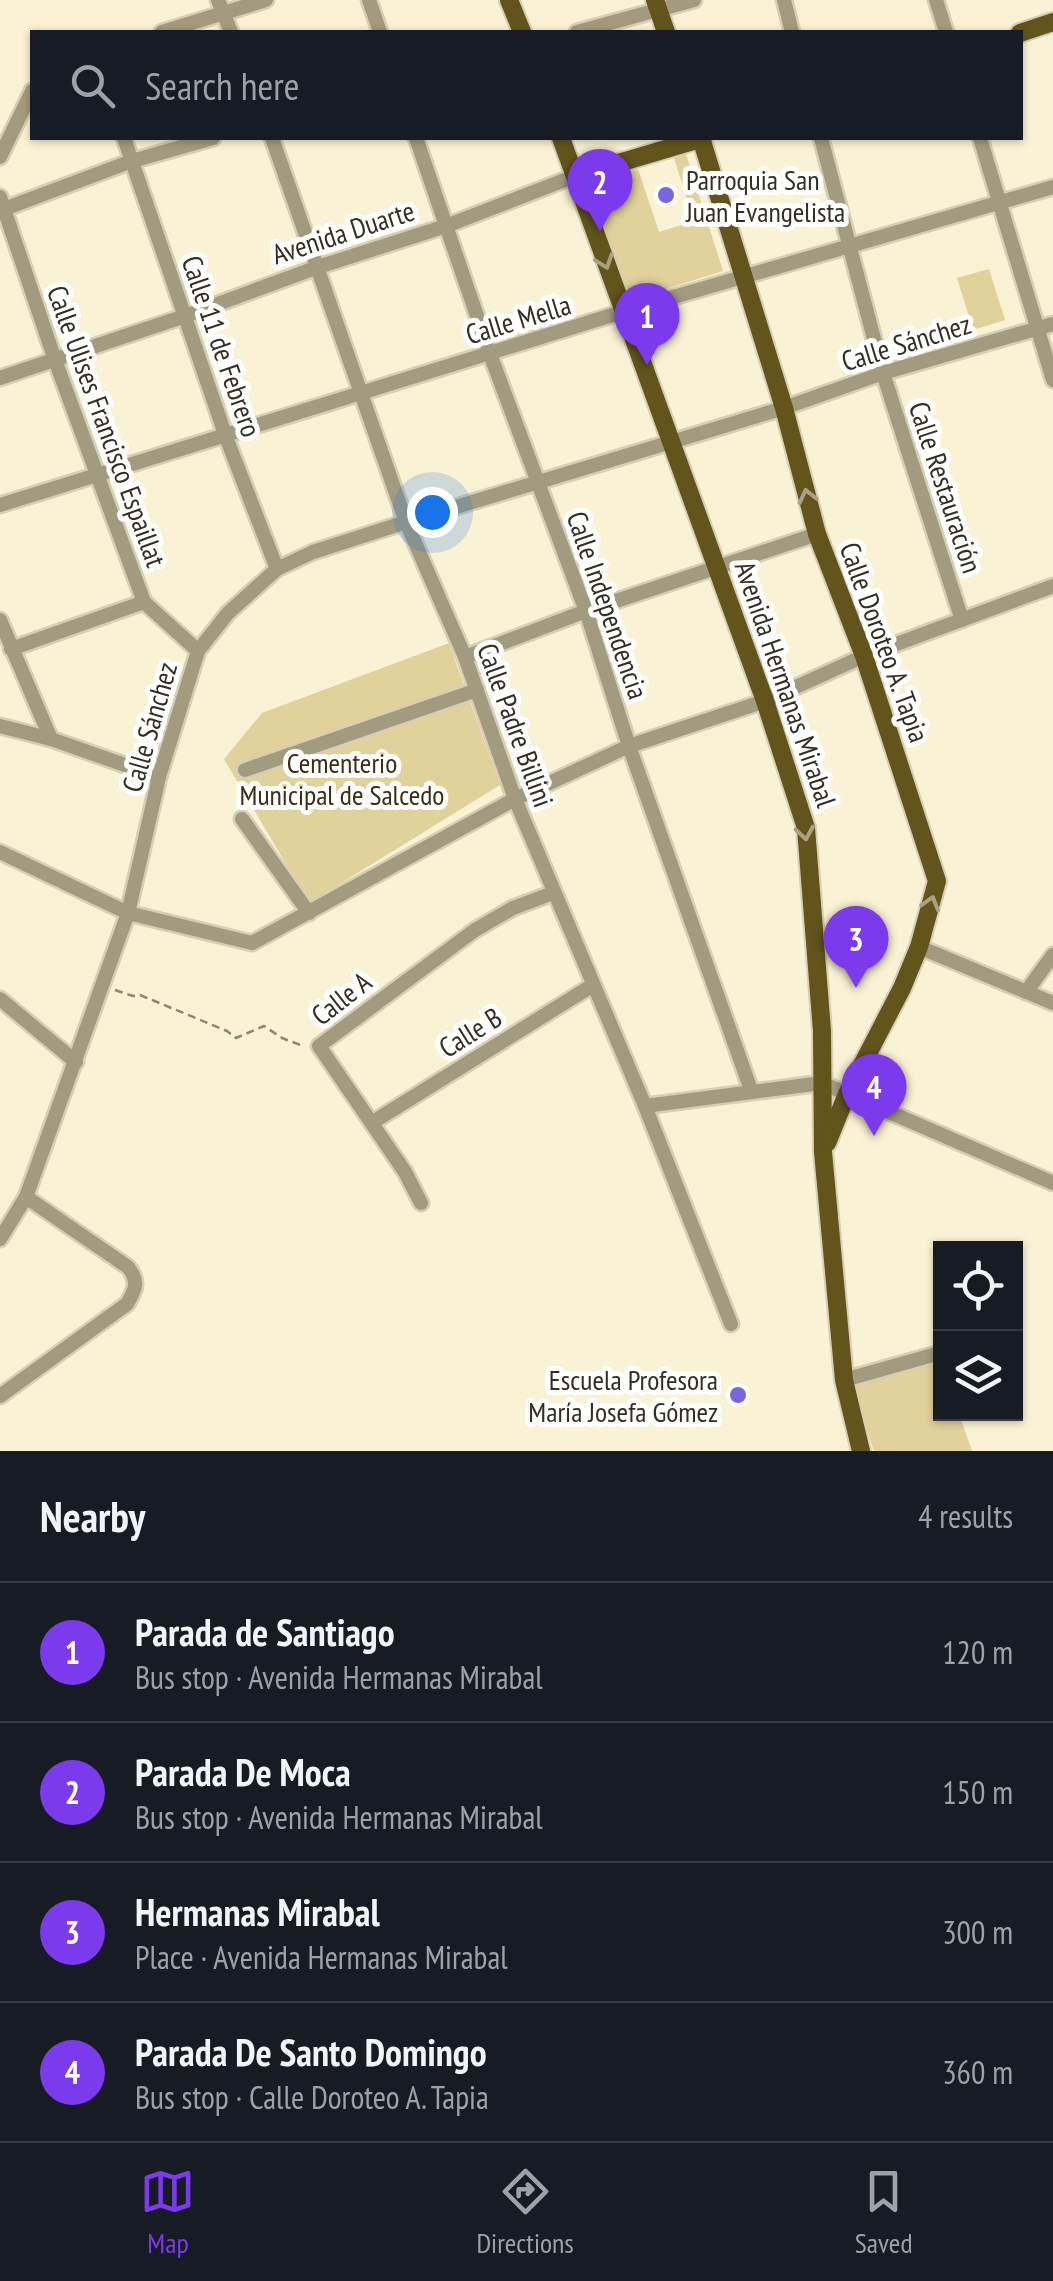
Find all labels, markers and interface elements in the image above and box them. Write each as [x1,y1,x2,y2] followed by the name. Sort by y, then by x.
[30,30,1023,140] search box
[65,58,120,113] icon: search
[145,61,299,110] text: Search here
[568,148,632,231] pin: 2
[685,161,845,230] place label: Parroquia San Juan Evangelista
[655,184,677,206] marker: Parroquia San Juan Evangelista
[267,192,419,272] street label: Avenida Duarte
[174,250,270,442] street label: Calle 11 de Febrero
[594,253,614,270] one-way arrow
[39,280,175,572] street label: Calle Ulises Francisco Espaillat
[614,282,680,365] pin: 1
[461,286,575,352] street label: Calle Mella
[837,305,975,379] street label: Calle Sánchez
[901,397,991,577] street label: Calle Restauración
[407,487,458,538] your location
[798,488,819,505] one-way arrow
[559,506,657,704] street label: Calle Independencia
[832,537,938,747] street label: Calle Doroteo A. Tapia
[727,556,846,812] street label: Avenida Hermanas Mirabal
[469,638,563,812] street label: Calle Padre Billini
[113,658,185,796] street label: Calle Sánchez
[240,744,444,813] park label: Cementerio Municipal de Salcedo
[794,825,815,841] one-way arrow
[919,895,940,912] one-way arrow
[824,906,888,988] pin: 3
[303,962,379,1033] street label: Calle A
[432,998,508,1066] street label: Calle B
[842,1054,906,1136] pin: 4
[933,1241,1023,1421] map controls
[933,1241,1023,1331] button: locate
[933,1331,1023,1421] button: layers
[528,1361,718,1430] place label: Escuela Profesora María Josefa Gómez
[727,1384,749,1406] marker: Escuela Profesora María Josefa Gómez
[40,1489,145,1544] text: Nearby
[918,1495,1013,1537] text: 4 results
[135,1607,395,1656] text: Parada de Santiago
[65,1631,80,1673] text: 1
[942,1631,1013,1673] text: 120 m
[135,1656,543,1698] text: Bus stop · Avenida Hermanas Mirabal
[135,1747,351,1796] text: Parada De Moca
[65,1771,80,1813] text: 2
[942,1771,1013,1813] text: 150 m
[135,1796,543,1838] text: Bus stop · Avenida Hermanas Mirabal
[135,1887,380,1936] text: Hermanas Mirabal
[65,1911,80,1953] text: 3
[942,1911,1013,1953] text: 300 m
[135,1936,508,1978] text: Place · Avenida Hermanas Mirabal
[135,2027,487,2076] text: Parada De Santo Domingo
[65,2051,80,2093] text: 4
[942,2051,1013,2093] text: 360 m
[135,2076,489,2118] text: Bus stop · Calle Doroteo A. Tapia
[140,2164,195,2261] tab: Map
[476,2164,574,2261] tab: Directions
[855,2164,913,2261] tab: Saved

